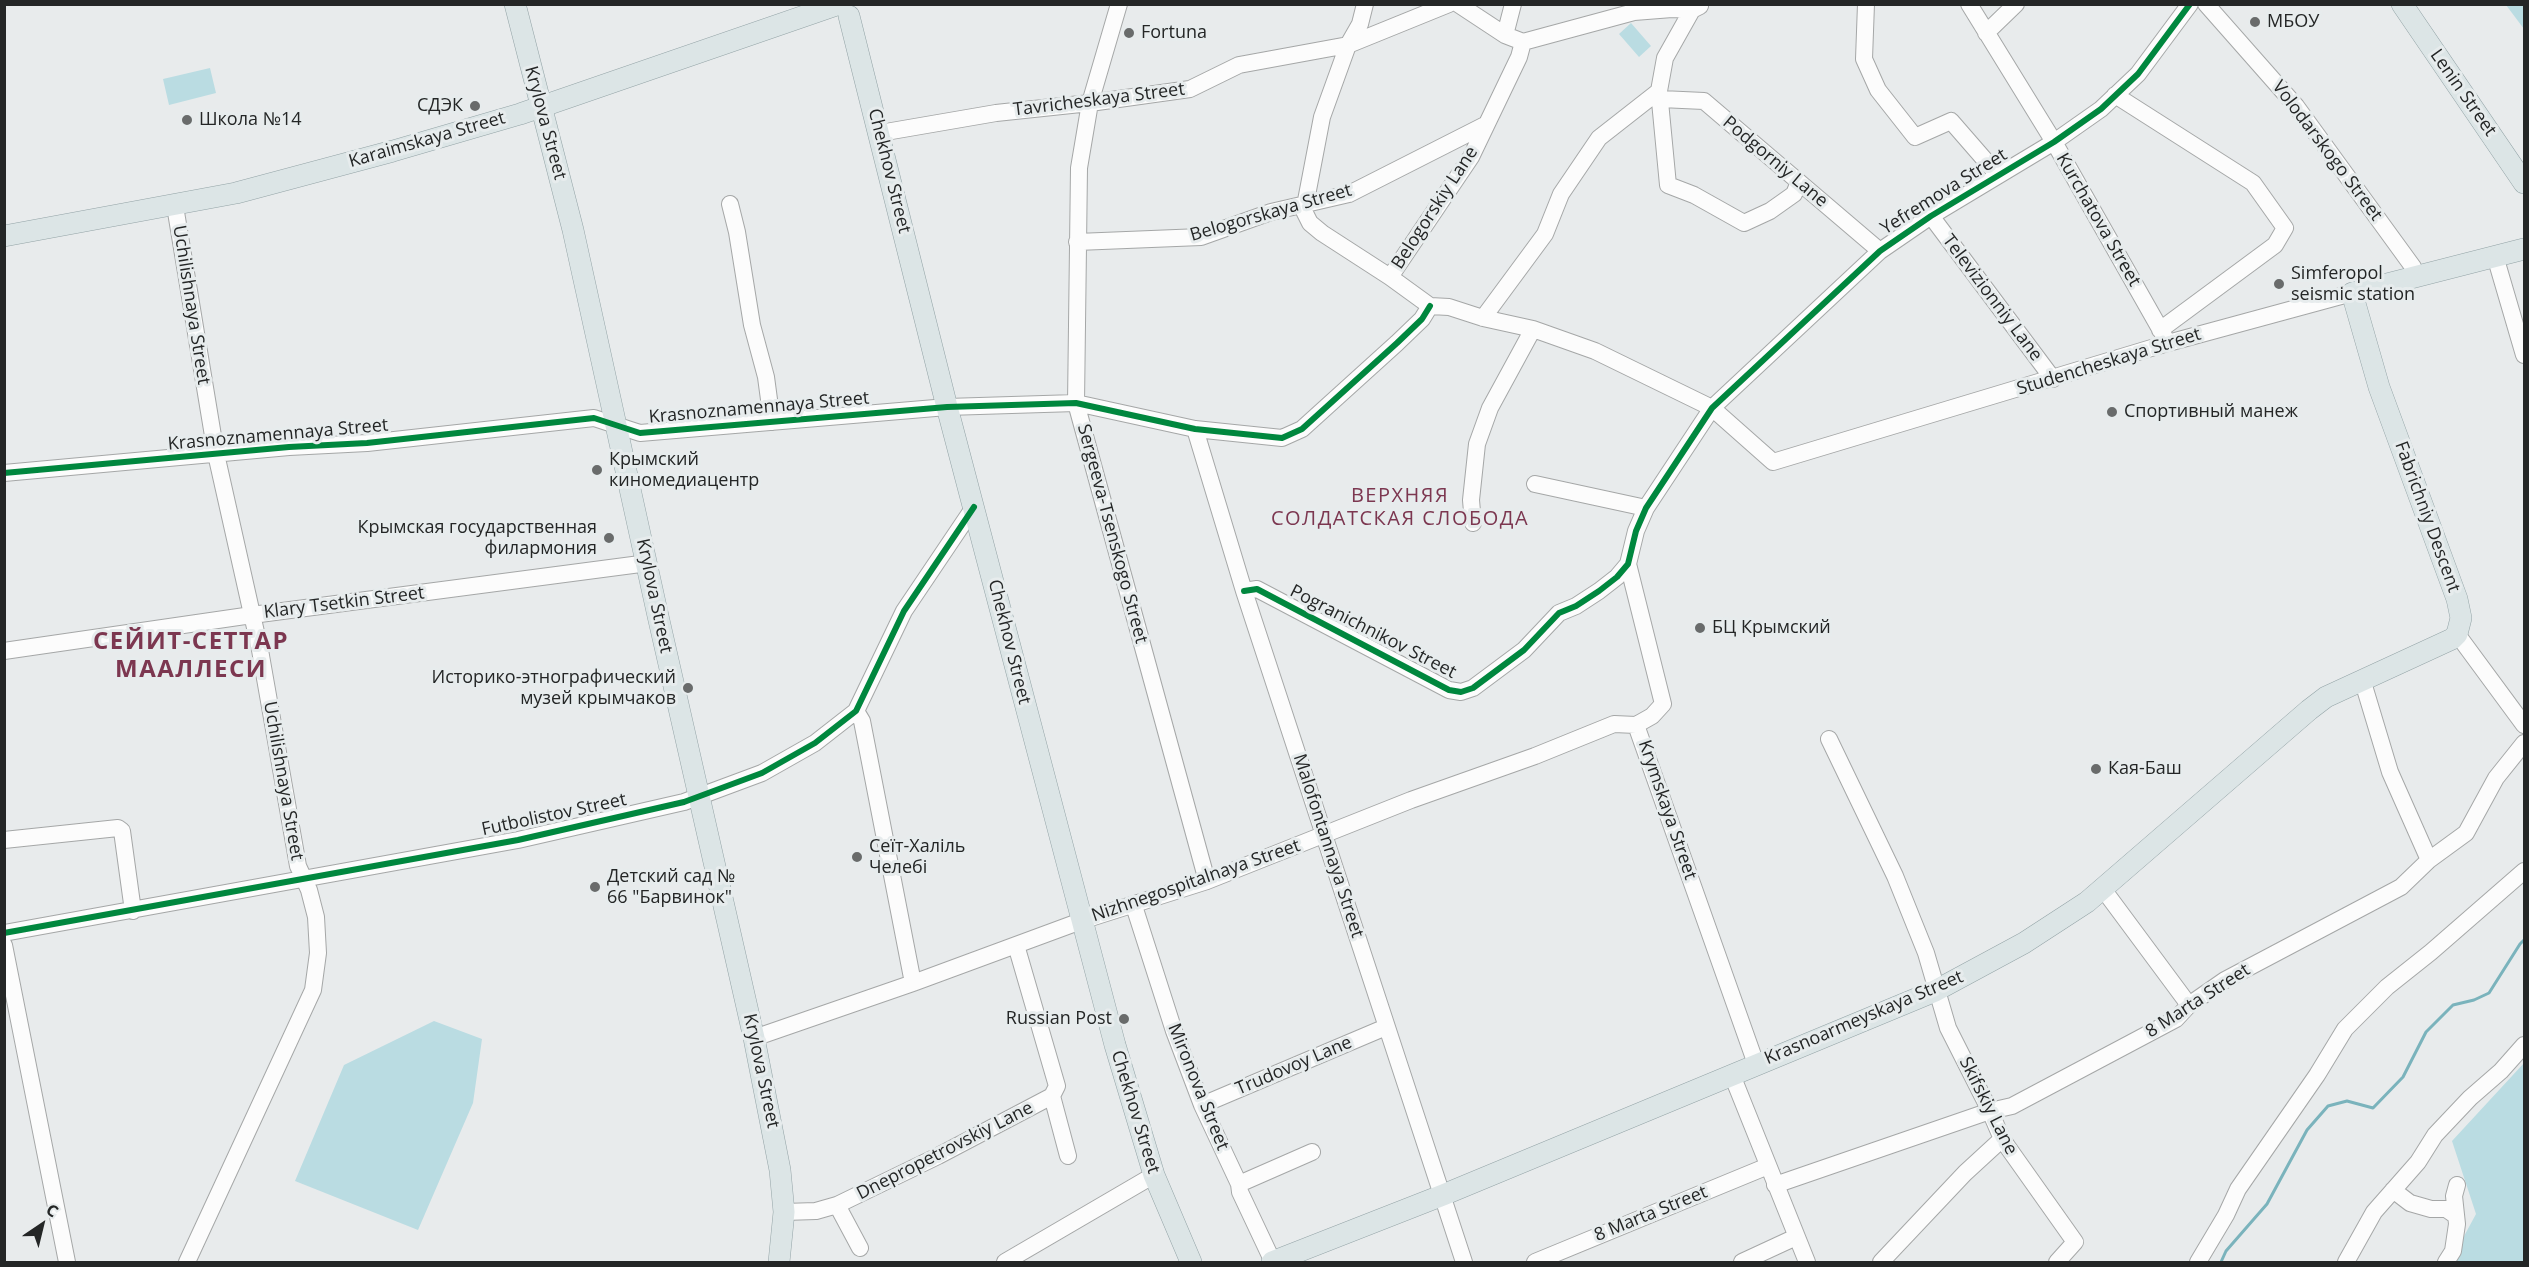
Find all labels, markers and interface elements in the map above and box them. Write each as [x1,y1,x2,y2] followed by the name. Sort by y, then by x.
[2267,11,2319,33] place label: МБОУ
[2248,15,2262,29] marker: МБОУ
[1141,22,1207,44] place label: Fortuna
[1122,26,1136,40] marker: Fortuna
[2425,45,2501,141] street label: Lenin Street
[519,64,571,182] street label: Krylova Street
[2267,77,2387,225] street label: Volodarskogo Street
[1012,79,1186,121] street label: Tavricheskaya Street
[417,95,463,117] place label: СДЭК
[468,99,482,113] marker: СДЭК
[863,106,915,236] street label: Chekhov Street
[346,107,508,173] street label: Karaimskaya Street
[199,109,302,131] place label: Школа №14
[1718,112,1832,212] street label: Podgorniy Lane
[180,113,194,127] marker: Школа №14
[1387,143,1483,273] street label: Belogorskiy Lane
[1877,144,2011,240] street label: Yefremova Street
[2051,150,2145,290] street label: Kurchatova Street
[1188,180,1354,246] street label: Belogorskaya Street
[168,224,214,386] street label: Uchilishnaya Street
[1937,230,2047,366] street label: Televizionniy Lane
[2291,263,2415,306] place label: Simferopol seismic station
[2272,277,2286,291] marker: Simferopol seismic station
[2014,324,2204,400] street label: Studencheskaya Street
[648,388,870,428] street label: Krasnoznamennaya Street
[2124,401,2298,423] place label: Спортивный манеж
[2105,405,2119,419] marker: Спортивный манеж
[167,415,389,455] street label: Krasnoznamennaya Street
[1072,422,1152,646] street label: Sergeeva-Tsenskogo Street
[2390,439,2464,595] street label: Fabrichniy Descent
[609,449,759,492] place label: Крымский киномедиацентр
[590,463,604,477] marker: Крымский киномедиацентр
[1271,484,1529,531] district label: ВЕРХНЯЯ СОЛДАТСКАЯ СЛОБОДА
[358,517,597,560] place label: Крымская государственная филармония
[602,531,616,545] marker: Крымская государственная филармония
[631,537,677,655] street label: Krylova Street
[983,577,1035,707] street label: Chekhov Street
[1286,581,1460,683] street label: Pogranichnikov Street
[262,582,426,624] street label: Klary Tsetkin Street
[1712,617,1831,639] place label: БЦ Крымский
[1693,621,1707,635] marker: БЦ Крымский
[93,628,289,684] district label: СЕЙИТ-СЕТТАР МААЛЛЕСИ
[432,667,676,710] place label: Историко-этнографический музей крымчаков
[681,681,695,695] marker: Историко-этнографический музей крымчаков
[258,700,308,862] street label: Uchilishnaya Street
[1633,737,1701,883] street label: Krymskaya Street
[1288,751,1368,941] street label: Malofontannaya Street
[2108,758,2182,780] place label: Кая-Баш
[2089,762,2103,776] marker: Кая-Баш
[480,789,628,841] street label: Futbolistov Street
[1089,835,1303,927] street label: Nizhnegospitalnaya Street
[869,836,965,878] place label: Сеїт-Халіль Челебі
[850,850,864,864] marker: Сеїт-Халіль Челебі
[607,866,735,908] place label: Детский сад № 66 "Барвинок"
[588,880,602,894] marker: Детский сад № 66 "Барвинок"
[2142,959,2254,1043] street label: 8 Marta Street
[1761,966,1967,1070] street label: Krasnoarmeyskaya Street
[1006,1008,1112,1030] place label: Russian Post
[738,1012,784,1130] street label: Krylova Street
[1117,1012,1131,1026] marker: Russian Post
[1163,1020,1233,1154] street label: Mironova Street
[1233,1032,1355,1100] street label: Trudovoy Lane
[1106,1048,1164,1176] street label: Chekhov Street
[1954,1054,2022,1158] street label: Skifskiy Lane
[853,1097,1037,1205] street label: Dnepropetrovskiy Lane
[1591,1182,1711,1246] street label: 8 Marta Street
[12,1195,72,1255] north arrow
[42,1198,63,1222] text: С

